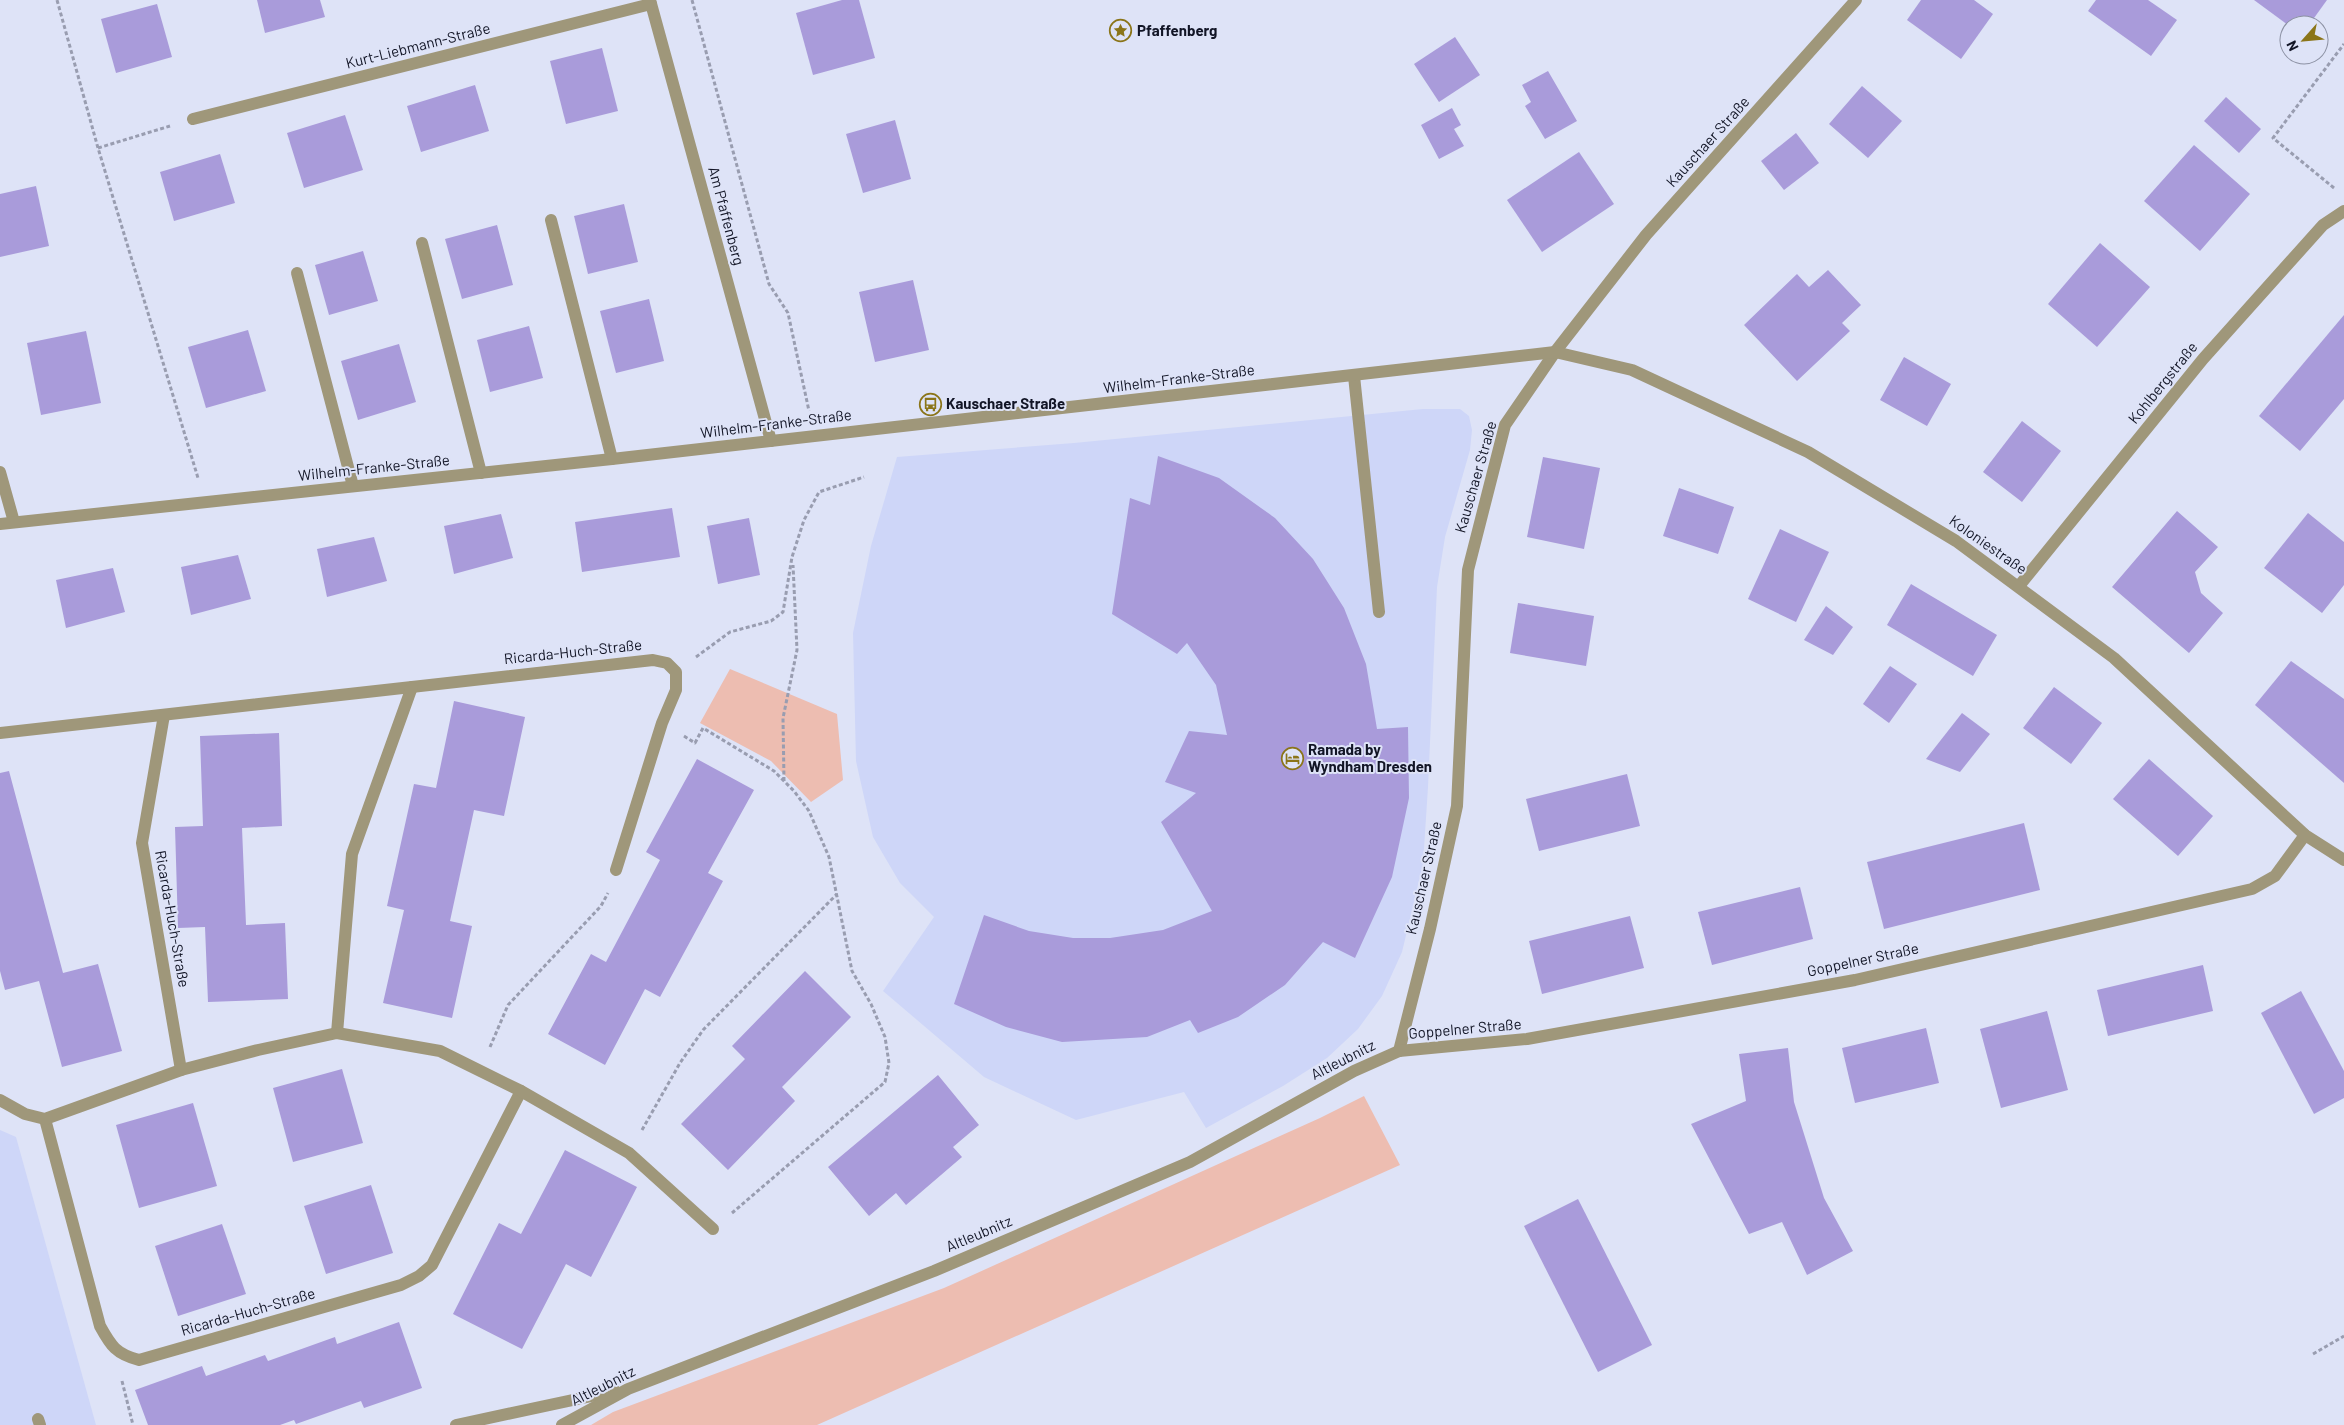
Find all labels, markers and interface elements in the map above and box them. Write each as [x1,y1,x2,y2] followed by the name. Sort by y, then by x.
[2279,15,2329,65] north arrow
[344,18,492,72] street label: Kurt-Liebmann-Straße
[1109,19,1133,43] place icon: Pfaffenberg
[1137,21,1217,39] place label: Pfaffenberg
[2282,38,2302,54] text: N
[1662,92,1753,190] street label: Kauschaer Straße
[705,164,749,267] street label: Am Pfaffenberg
[2124,338,2201,427] street label: Kohlbergstraße
[1102,360,1256,396] street label: Wilhelm-Franke-Straße
[918,392,942,416] bus stop icon: Kauschaer Straße
[946,394,1065,412] place label: Kauschaer Straße
[699,405,853,441] street label: Wilhelm-Franke-Straße
[1450,419,1500,535] street label: Kauschaer Straße
[297,450,451,484] street label: Wilhelm-Franke-Straße
[1946,511,2031,578] street label: Koloniestraße
[503,635,643,667] street label: Ricarda-Huch-Straße
[1308,740,1432,775] place label: Ramada by Wyndham Dresden
[1280,747,1304,771] hotel icon: Ramada by Wyndham Dresden
[1401,819,1445,936] street label: Kauschaer Straße
[152,849,194,989] street label: Ricarda-Huch-Straße
[1805,938,1920,980] street label: Goppelner Straße
[1408,1014,1522,1042] street label: Goppelner Straße
[1307,1035,1378,1083] street label: Altleubnitz
[943,1211,1015,1255] street label: Altleubnitz
[179,1283,317,1339] street label: Ricarda-Huch-Straße
[567,1361,638,1409] street label: Altleubnitz

